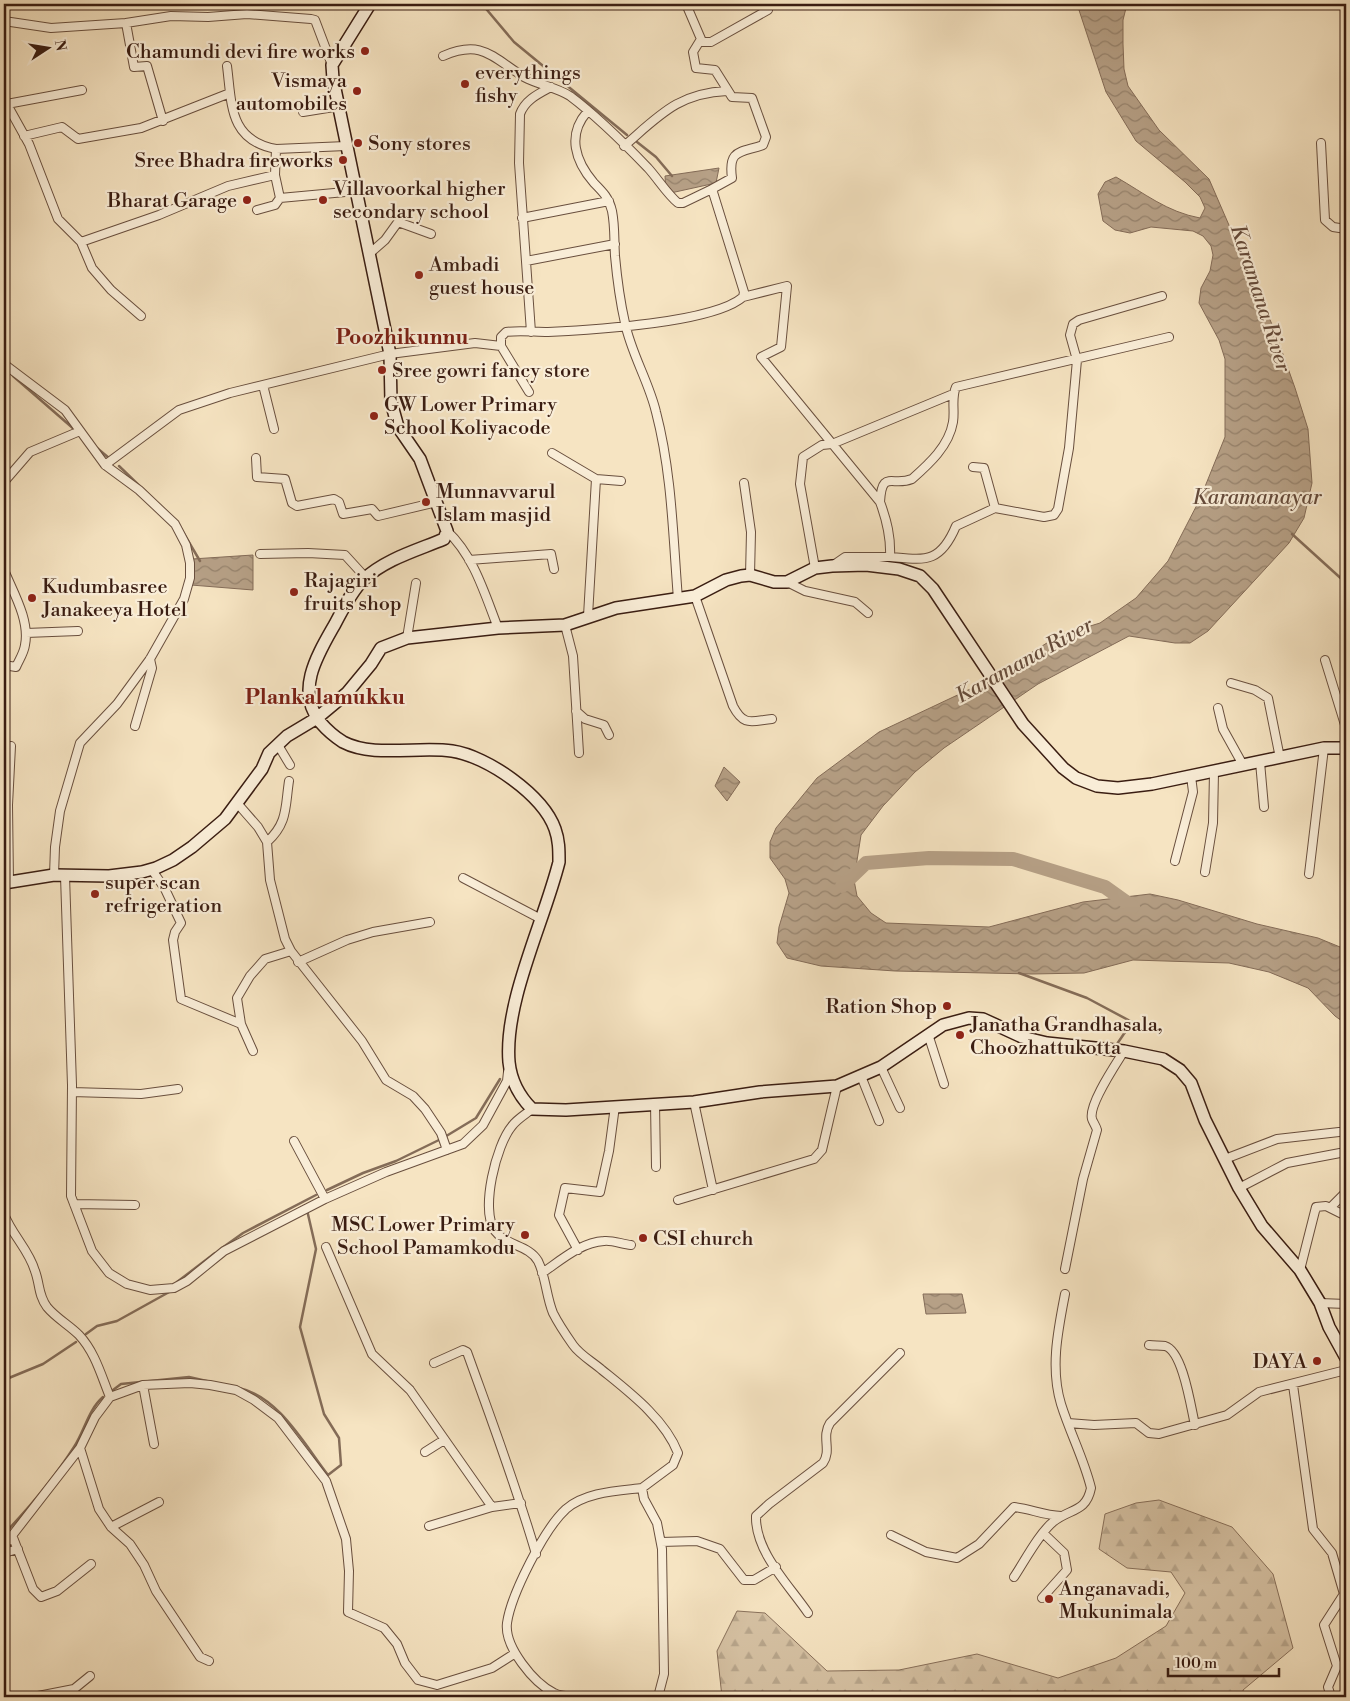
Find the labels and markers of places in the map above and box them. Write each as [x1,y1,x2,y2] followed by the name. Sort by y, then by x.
[126,40,355,65] place label: Chamundi devi fire works
[359,45,371,57] marker: Chamundi devi fire works
[475,61,581,109] place label: everythings fishy
[236,69,348,117] place label: Vismaya automobiles
[459,78,471,90] marker: everythings fishy
[351,85,363,97] marker: Vismaya automobiles
[368,132,471,157] place label: Sony stores
[352,137,364,149] marker: Sony stores
[134,149,333,174] place label: Sree Bhadra fireworks
[337,154,349,166] marker: Sree Bhadra fireworks
[332,177,506,225] place label: Villavoorkal higher secondary school
[106,189,237,214] place label: Bharat Garage
[241,194,253,206] marker: Bharat Garage
[317,194,329,206] marker: Villavoorkal higher secondary school
[428,253,534,301] place label: Ambadi guest house
[413,269,425,281] marker: Ambadi guest house
[392,359,590,384] place label: Sree gowri fancy store
[376,364,388,376] marker: Sree gowri fancy store
[384,393,557,441] place label: GW Lower Primary School Koliyacode
[368,410,380,422] marker: GW Lower Primary School Koliyacode
[436,480,555,528] place label: Munnavvarul Islam masjid
[420,496,432,508] marker: Munnavvarul Islam masjid
[304,569,402,617] place label: Rajagiri fruits shop
[41,575,187,623] place label: Kudumbasree Janakeeya Hotel
[288,586,300,598] marker: Rajagiri fruits shop
[26,592,38,604] marker: Kudumbasree Janakeeya Hotel
[105,871,222,919] place label: super scan refrigeration
[89,888,101,900] marker: super scan refrigeration
[825,995,937,1020] place label: Ration Shop
[941,1000,953,1012] marker: Ration Shop
[969,1013,1162,1061] place label: Janatha Grandhasala, Choozhattukotta
[954,1029,966,1041] marker: Janatha Grandhasala, Choozhattukotta
[331,1213,516,1261] place label: MSC Lower Primary School Pamamkodu
[653,1227,754,1252] place label: CSI church
[519,1229,531,1241] marker: MSC Lower Primary School Pamamkodu
[637,1232,649,1244] marker: CSI church
[1253,1350,1308,1375] place label: DAYA
[1311,1355,1323,1367] marker: DAYA
[1058,1577,1174,1625] place label: Anganavadi, Mukunimala
[1043,1593,1055,1605] marker: Anganavadi, Mukunimala

